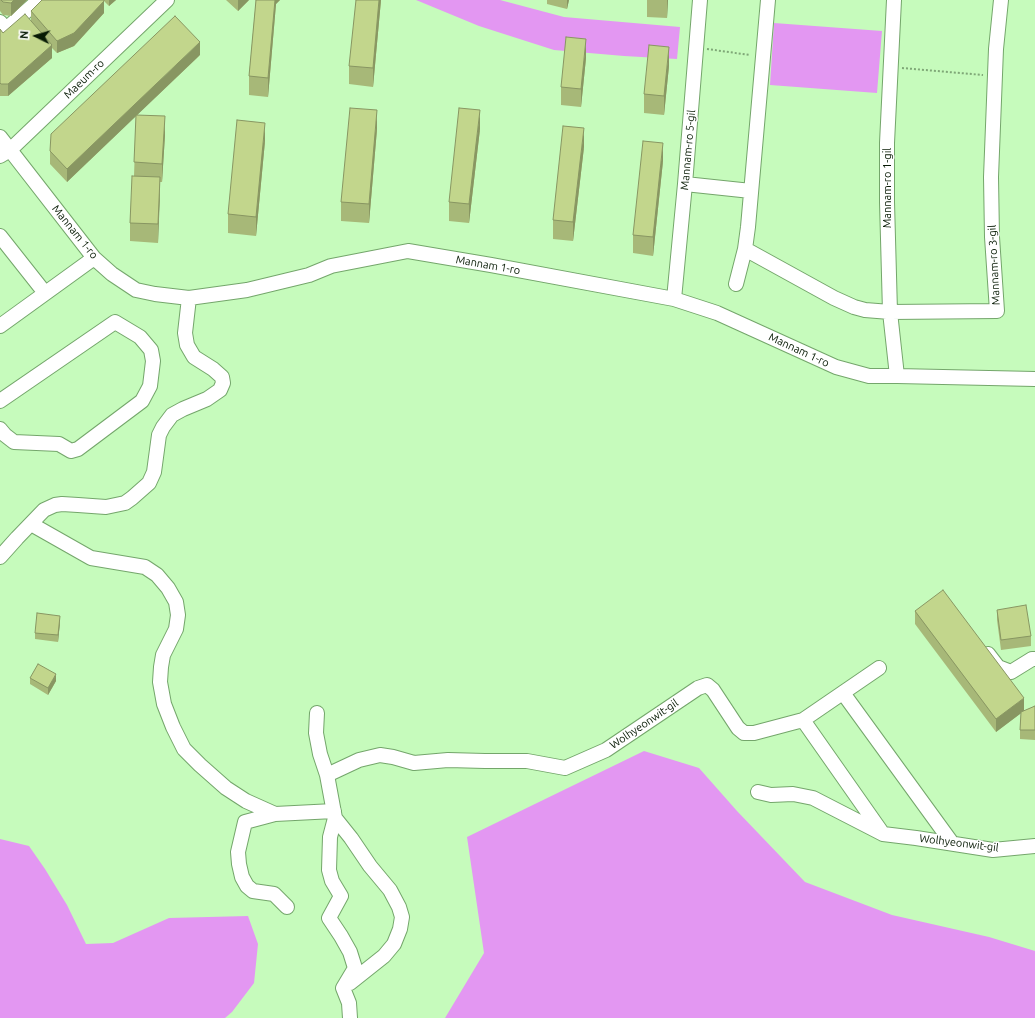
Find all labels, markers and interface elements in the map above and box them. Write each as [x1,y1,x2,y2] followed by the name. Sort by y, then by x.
[16,16,56,56] north arrow
[18,30,30,40] text: N
[61,57,107,101] street label: Maeum-ro
[678,109,698,191] street label: Mannam-ro 5-gil
[880,148,894,228] street label: Mannam-ro 1-gil
[49,202,101,262] street label: Mannam 1-ro
[985,224,1003,306] street label: Mannam-ro 3-gil
[455,253,521,277] street label: Mannam 1-ro
[767,330,831,370] street label: Mannam 1-ro
[607,696,681,752] street label: Wolhyeonwit-gil
[919,832,999,854] street label: Wolhyeonwit-gil

